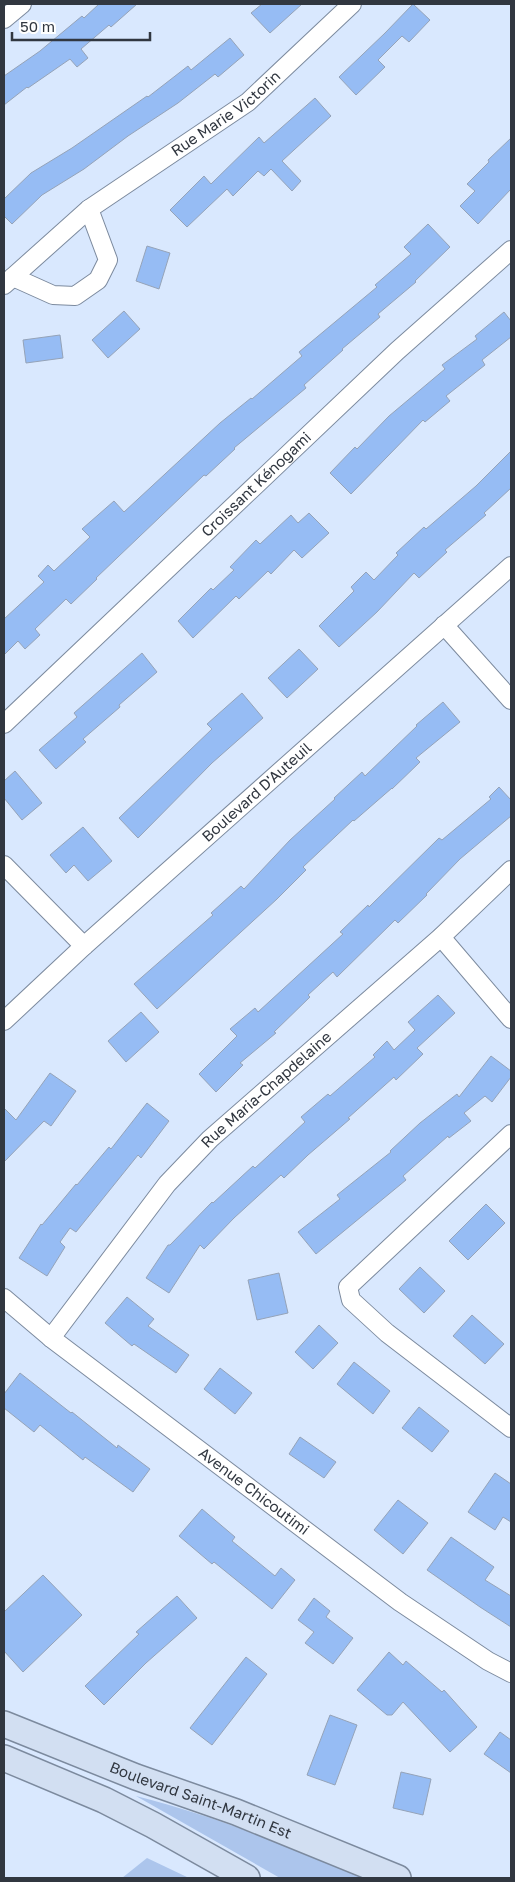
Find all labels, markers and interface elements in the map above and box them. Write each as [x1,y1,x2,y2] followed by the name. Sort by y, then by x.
[12,10,150,42] scale bar
[20,17,55,35] text: 50 m
[167,67,283,159] street label: Rue Marie Victorin
[197,428,314,540] street label: Croissant Kénogami
[198,738,315,845] street label: Boulevard D'Auteuil
[197,1027,335,1151] street label: Rue Maria-Chapdelaine
[196,1443,313,1538] street label: Avenue Chicoutimi
[107,1757,295,1842] street label: Boulevard Saint-Martin Est

